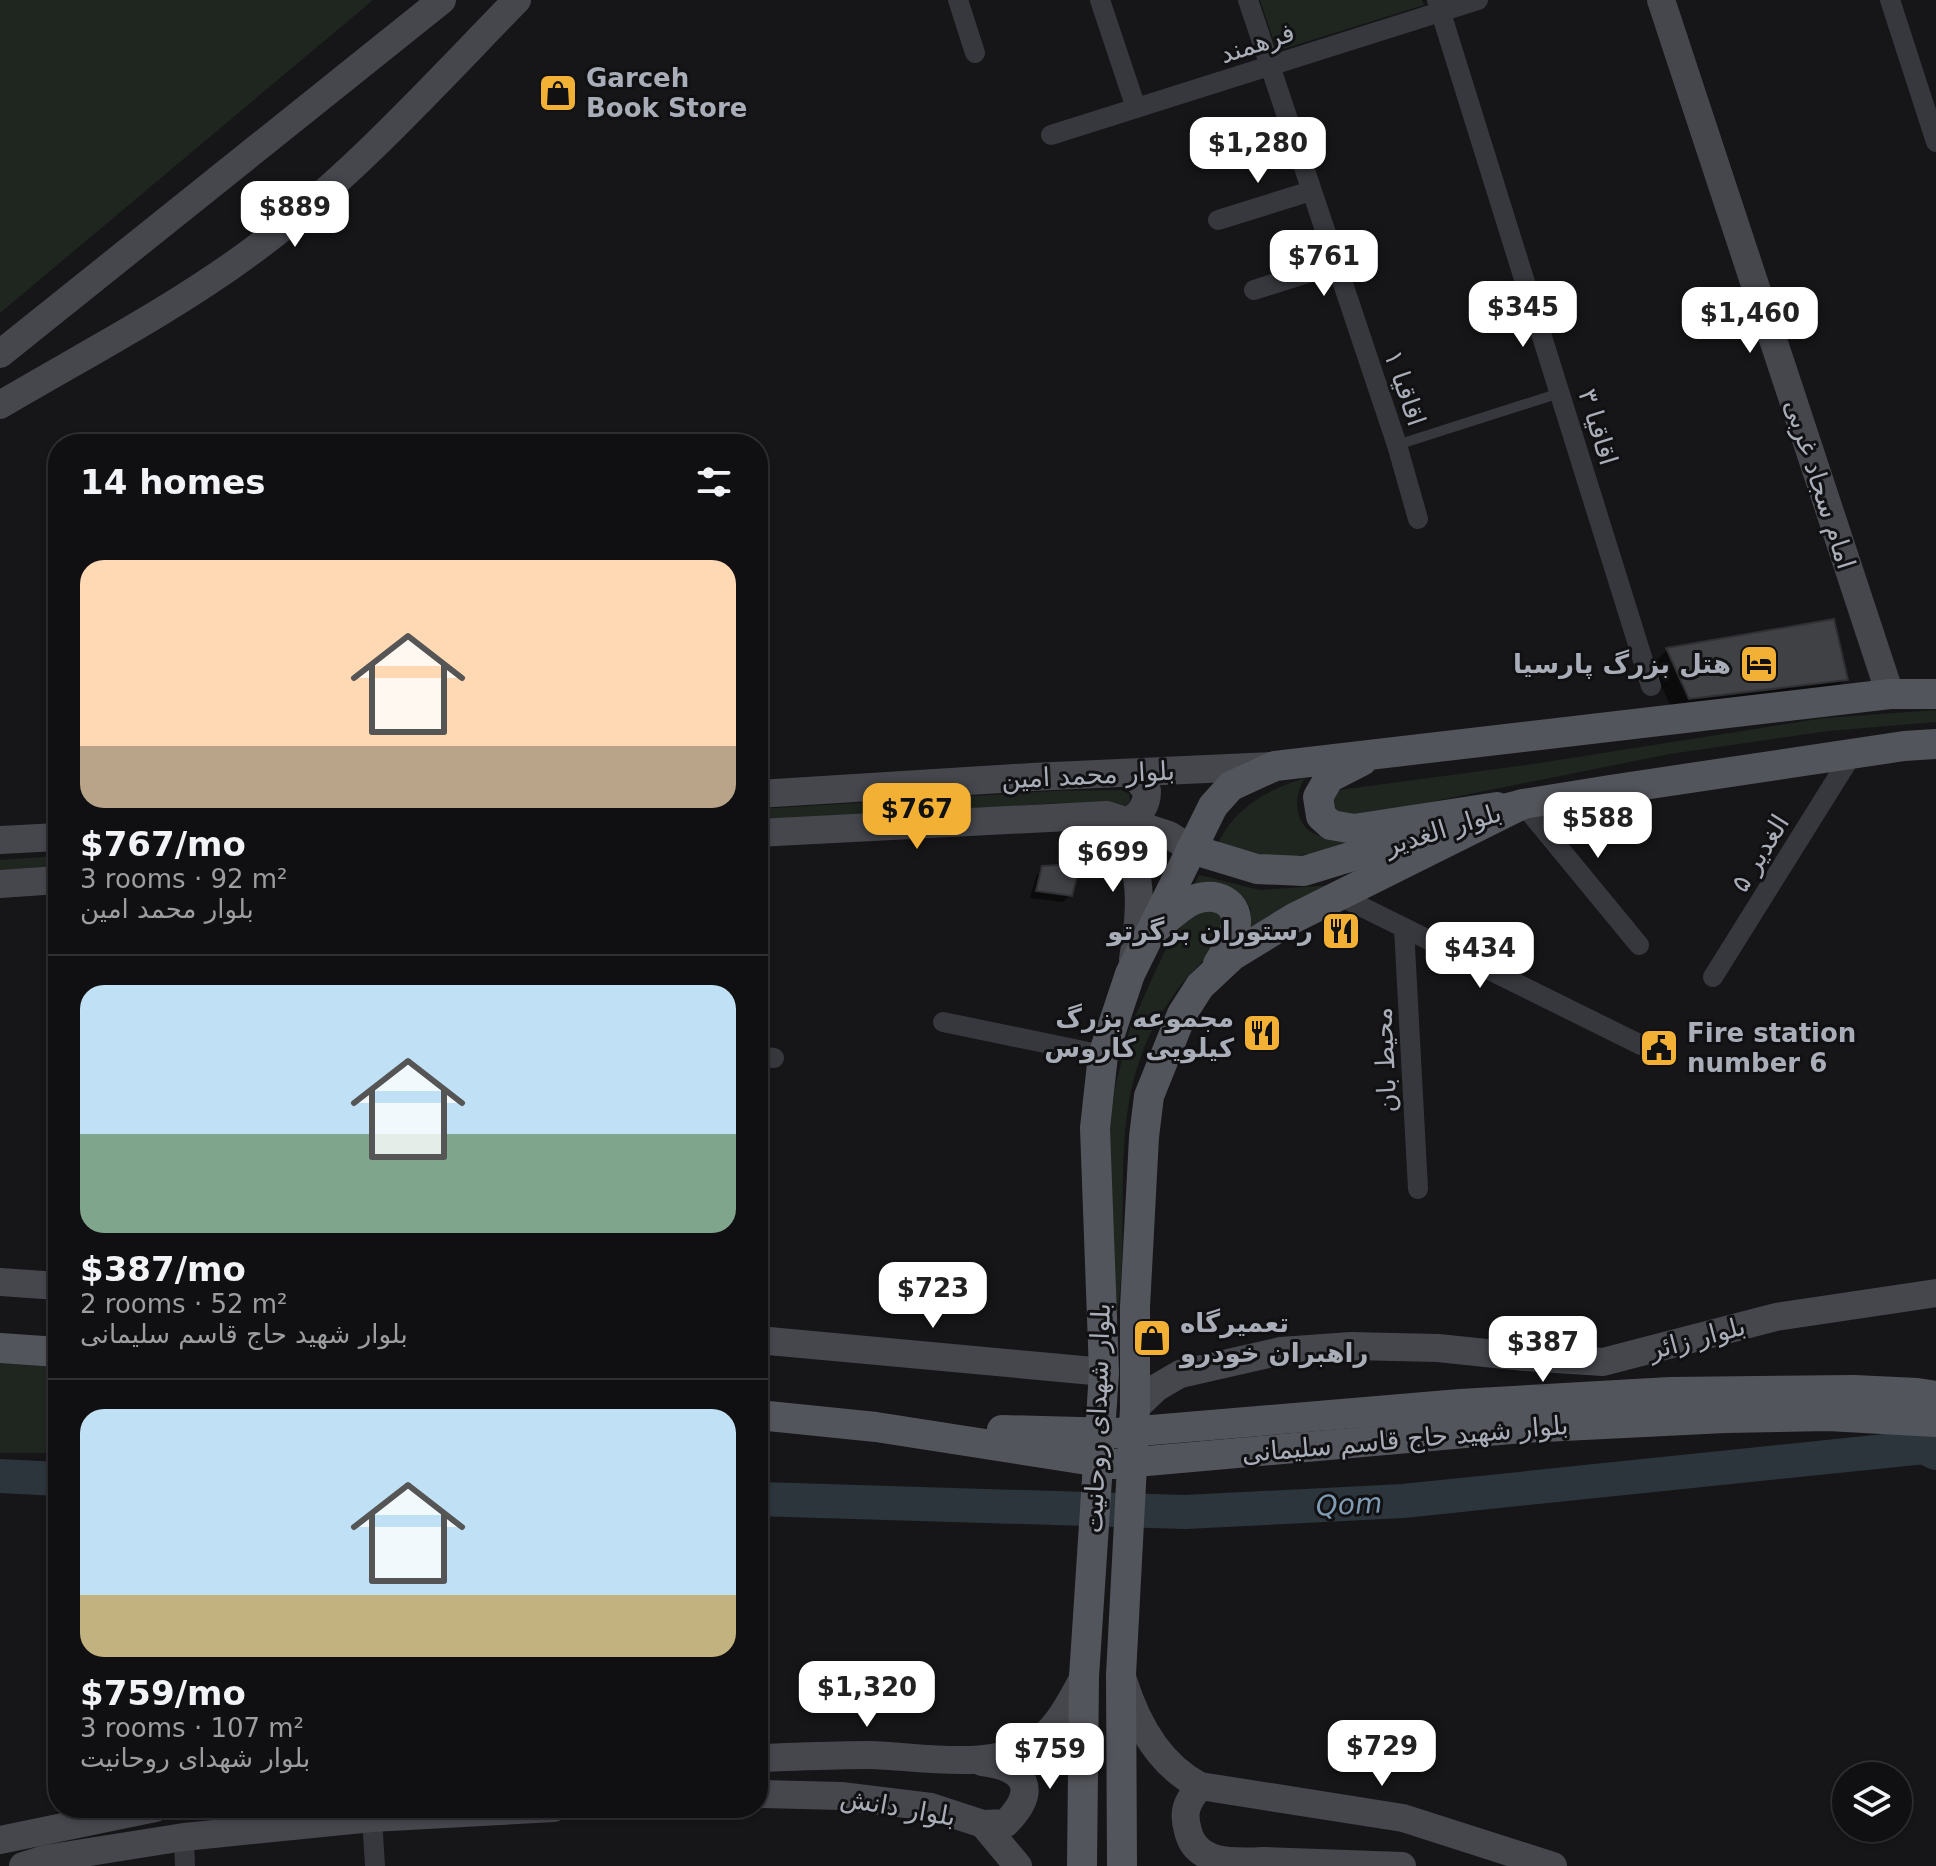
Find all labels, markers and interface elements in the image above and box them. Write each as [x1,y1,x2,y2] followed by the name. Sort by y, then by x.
[1216,17,1299,70] street label: فرهمند
[586,63,747,123] place label: Garceh Book Store
[537,72,579,114] shop icon: Garceh Book Store
[1193,117,1323,185] pin: $1,280
[1208,128,1308,158] text: $1,280
[248,181,342,249] pin: $889
[259,192,331,222] text: $889
[1277,230,1371,298] pin: $761
[1288,241,1360,271] text: $761
[1476,281,1570,349] pin: $345
[1685,287,1815,355] pin: $1,460
[1487,292,1559,322] text: $345
[1700,298,1800,328] text: $1,460
[1378,346,1432,430] street label: اقاقیا ۱
[1572,385,1624,469] street label: اقاقیا ۳
[1777,395,1862,573] street label: امام سجاد غربی
[692,460,736,504] icon: filters
[80,462,265,502] text: 14 homes
[336,612,480,756] icon: home
[1738,643,1780,685] hotel icon: هتل بزرگ پارسیا
[1513,649,1731,680] place label: هتل بزرگ پارسیا
[1000,755,1176,796] street label: بلوار محمد امین
[870,783,964,851] pin: $767
[1551,792,1645,860] pin: $588
[881,794,953,824] text: $767
[1379,797,1505,862] street label: بلوار الغدیر
[1562,803,1634,833] text: $588
[1725,809,1796,898] street label: الغدیر ۵
[80,824,246,864] text: $767/mo
[1066,826,1160,894] pin: $699
[1077,837,1149,867] text: $699
[80,864,288,894] text: 3 rooms · 92 m²
[80,894,254,924] text: بلوار محمد امین
[1320,910,1362,952] restaurant icon: رستوران برگرتو
[1105,916,1313,947] place label: رستوران برگرتو
[1433,922,1527,990] pin: $434
[1444,933,1516,963] text: $434
[1044,1003,1235,1064] place label: مجموعه بزرگ کیلویی کاروس
[1367,1006,1403,1114] street label: محیط بان
[1241,1012,1283,1054] restaurant icon: مجموعه بزرگ کیلویی کاروس
[1687,1018,1856,1078] place label: Fire station number 6
[1638,1027,1680,1069] public building icon: Fire station number 6
[336,1037,480,1181] icon: home
[80,1249,246,1289] text: $387/mo
[886,1262,980,1330] pin: $723
[897,1273,969,1303] text: $723
[80,1289,288,1319] text: 2 rooms · 52 m²
[1078,1302,1117,1534] street label: بلوار شهدای روحانیت
[1178,1308,1368,1369] place label: تعمیرگاه راهبران خودرو
[1644,1311,1749,1367] street label: بلوار زائر
[1496,1316,1590,1384] pin: $387
[1131,1317,1173,1359] shop icon: تعمیرگاه راهبران خودرو
[80,1319,408,1349] text: بلوار شهید حاج قاسم سلیمانی
[1507,1327,1579,1357] text: $387
[1240,1410,1570,1469] street label: بلوار شهید حاج قاسم سلیمانی
[336,1461,480,1605] icon: home
[1315,1486,1383,1523] water label: Qom
[802,1661,932,1729] pin: $1,320
[817,1672,917,1702] text: $1,320
[80,1673,246,1713] text: $759/mo
[80,1713,304,1743] text: 3 rooms · 107 m²
[1335,1720,1429,1788] pin: $729
[1003,1723,1097,1791] pin: $759
[1346,1731,1418,1761] text: $729
[1014,1734,1086,1764] text: $759
[80,1743,310,1773] text: بلوار شهدای روحانیت
[1832,1762,1912,1842] map controls
[1832,1762,1912,1842] button: layers
[838,1782,958,1833] street label: بلوار دانش

